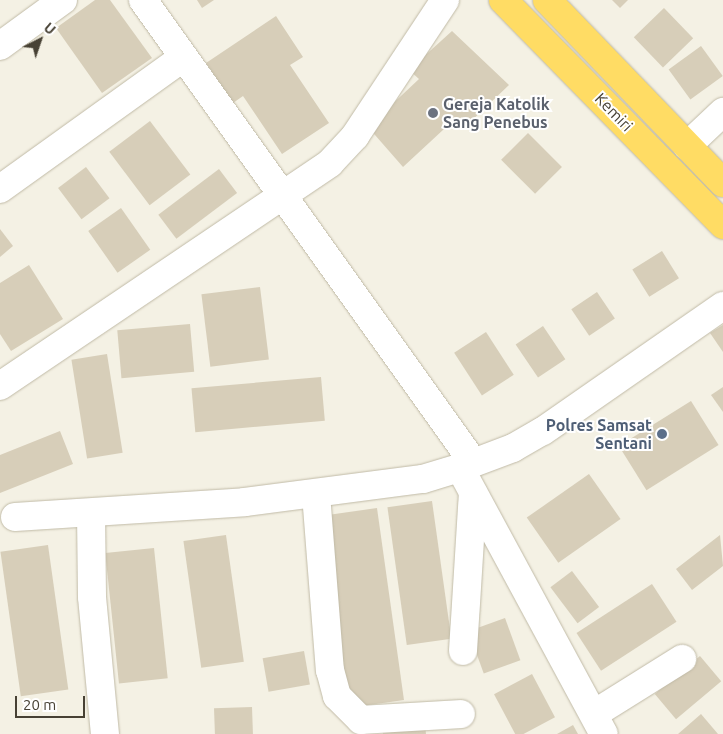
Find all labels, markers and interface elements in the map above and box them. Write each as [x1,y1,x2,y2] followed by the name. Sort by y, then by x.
[15,15,65,65] north arrow
[41,19,59,38] text: U
[591,89,637,135] street label: Kemiri
[443,94,550,132] place label: Gereja Katolik Sang Penebus
[427,107,439,119] marker: Gereja Katolik Sang Penebus
[546,415,652,453] place label: Polres Samsat Sentani
[656,428,668,440] marker: Polres Samsat Sentani
[18,686,88,718] scale bar
[23,696,56,713] text: 20 m

